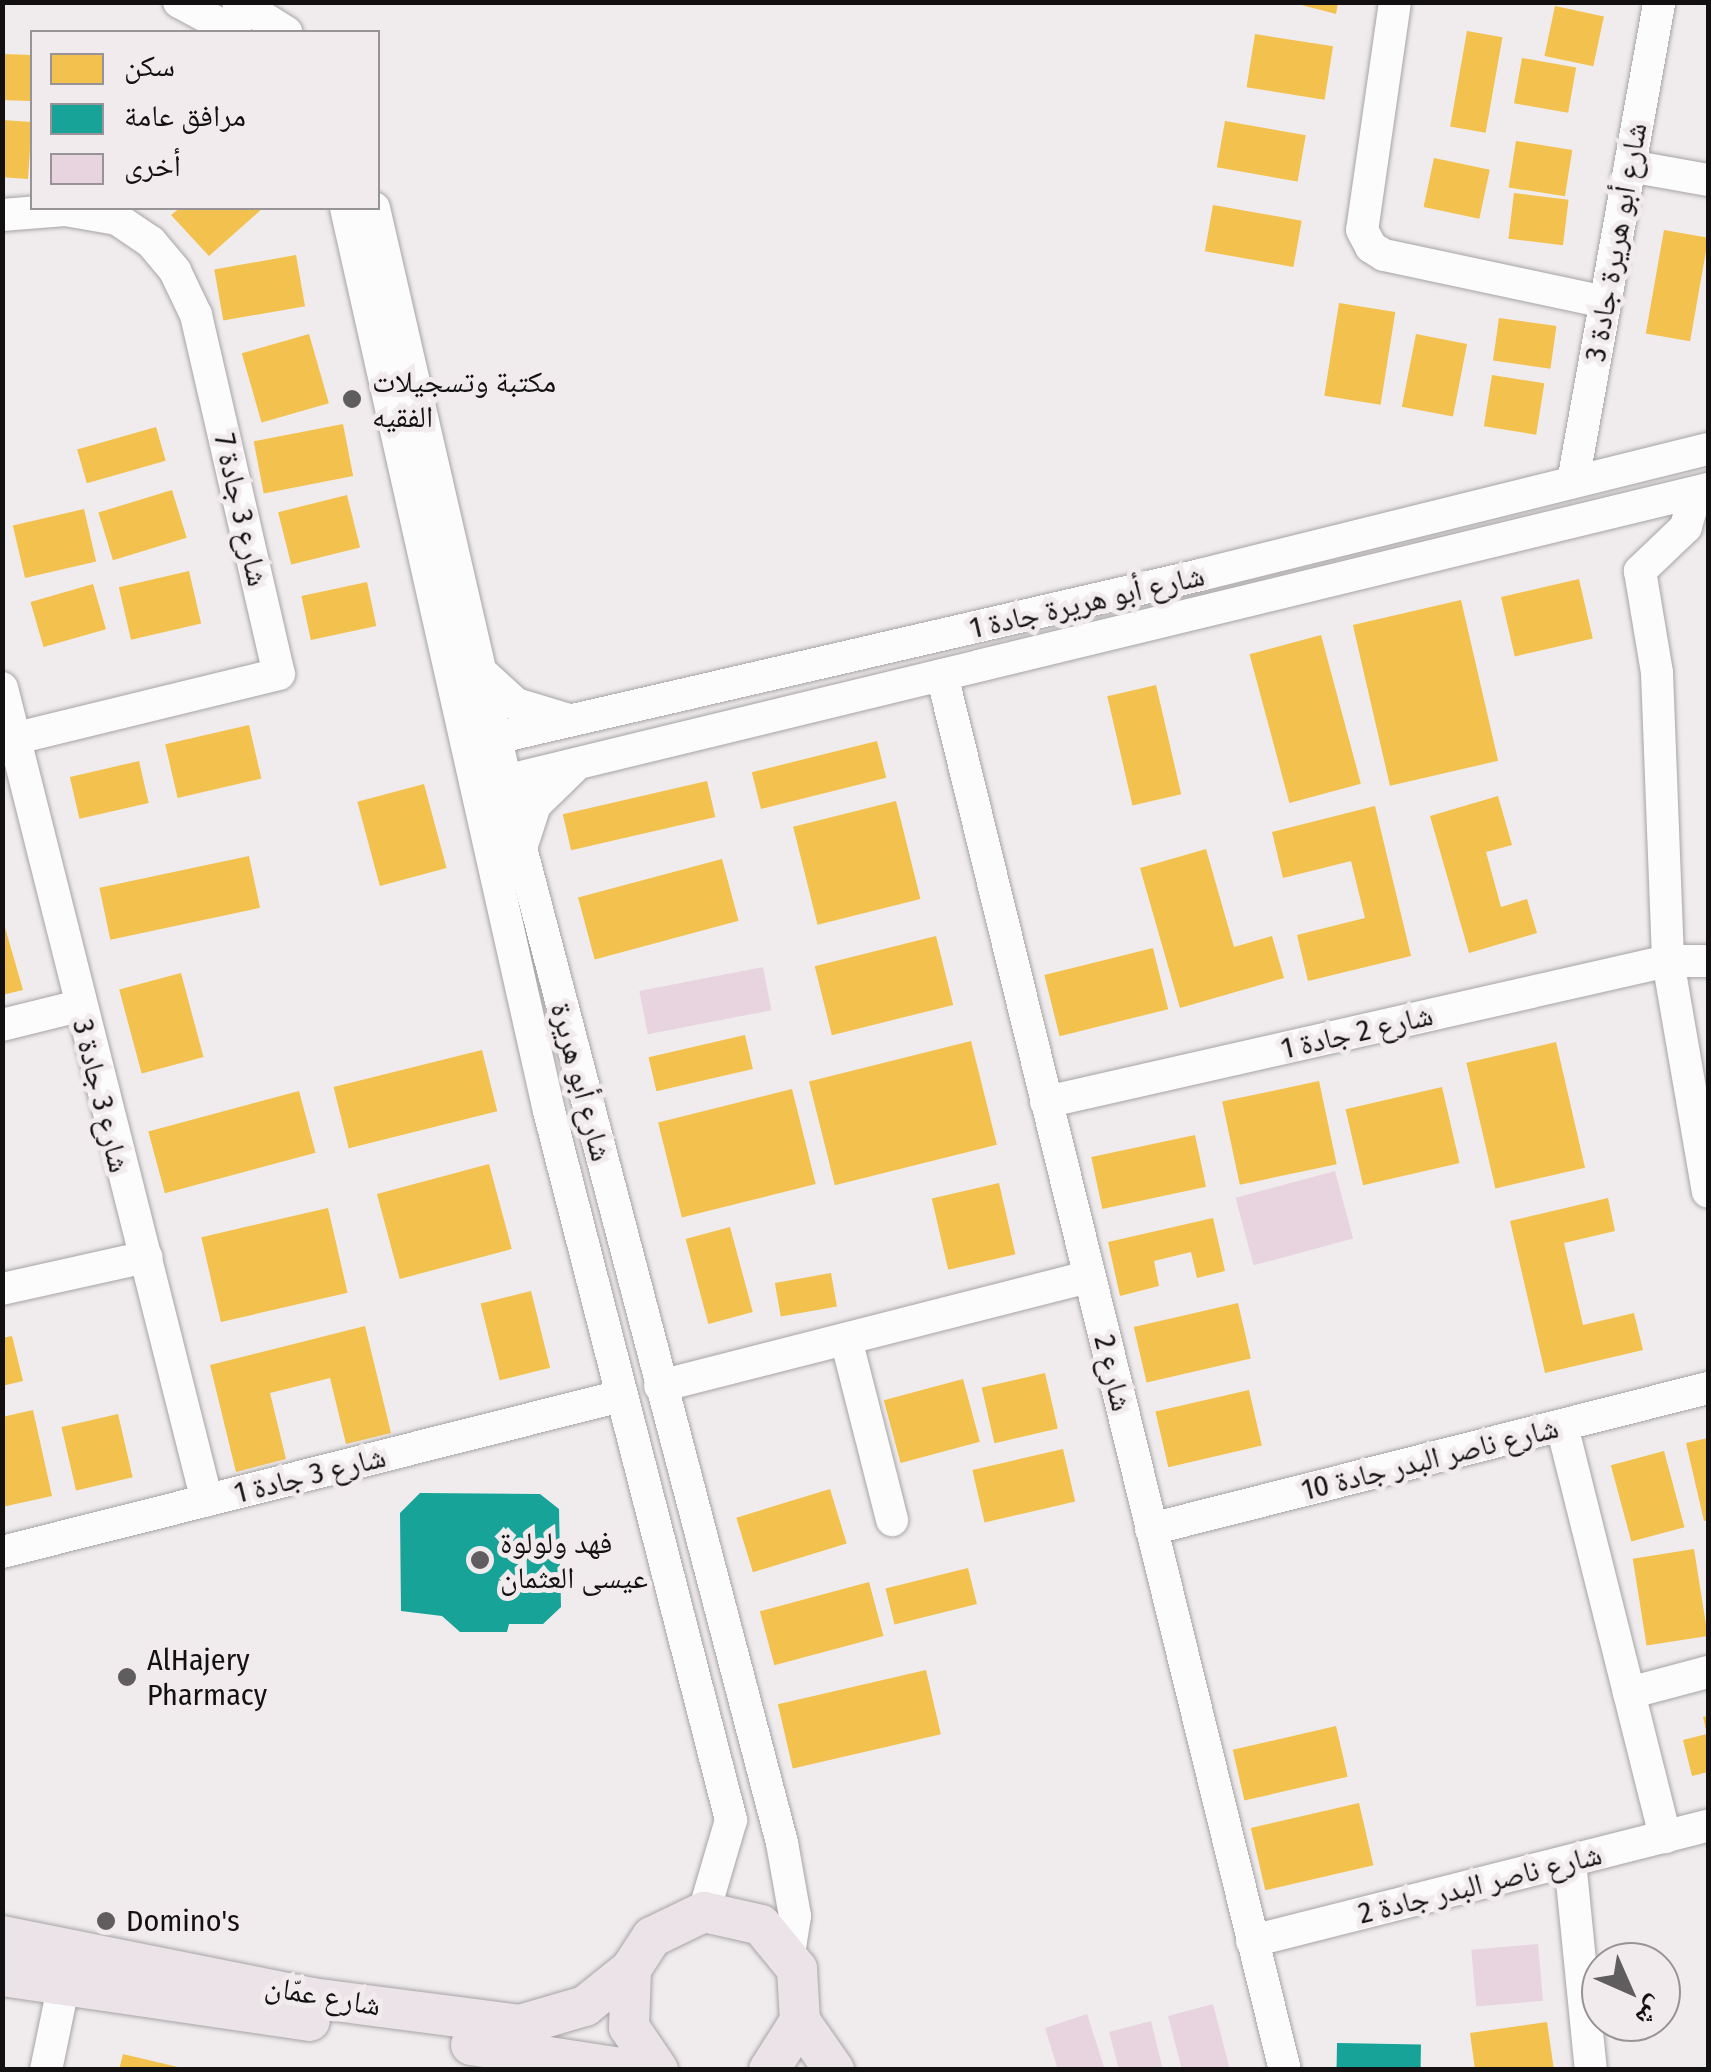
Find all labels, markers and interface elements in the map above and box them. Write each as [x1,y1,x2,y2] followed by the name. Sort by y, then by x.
[30,30,380,210] legend
[124,48,175,84] text: سكن
[124,98,246,134] text: مرافق عامة
[1577,120,1655,364] street label: شارع أبو هريرة جادة 3
[124,148,181,184] text: أخرى
[372,364,556,434] place label: مكتبة وتسجيلات الفقيه
[341,388,363,410] marker: مكتبة وتسجيلات الفقيه
[206,430,276,590] street label: شارع 3 جادة 7
[966,558,1208,646] street label: شارع أبو هريرة جادة 1
[1278,997,1436,1067] street label: شارع 2 جادة 1
[543,999,619,1165] street label: شارع أبو هريرة
[65,1016,137,1176] street label: شارع 3 جادة 3
[1086,1331,1140,1415] street label: شارع 2
[1298,1410,1562,1508] street label: شارع ناصر البدر جادة 10
[231,1439,389,1511] street label: شارع 3 جادة 1
[500,1525,648,1596] place label: فهد ولولوة عيسى العثمان
[469,1549,491,1571] marker: فهد ولولوة عيسى العثمان
[147,1642,267,1712] place label: AlHajery Pharmacy
[116,1666,138,1688] marker: AlHajery Pharmacy
[1355,1836,1605,1932] street label: شارع ناصر البدر جادة 2
[126,1903,240,1939] place label: Domino's
[95,1910,117,1932] marker: Domino's
[1581,1942,1681,2042] north arrow
[262,1968,384,2024] street label: شارع عمّان
[1629,1990,1673,2034] text: ش

